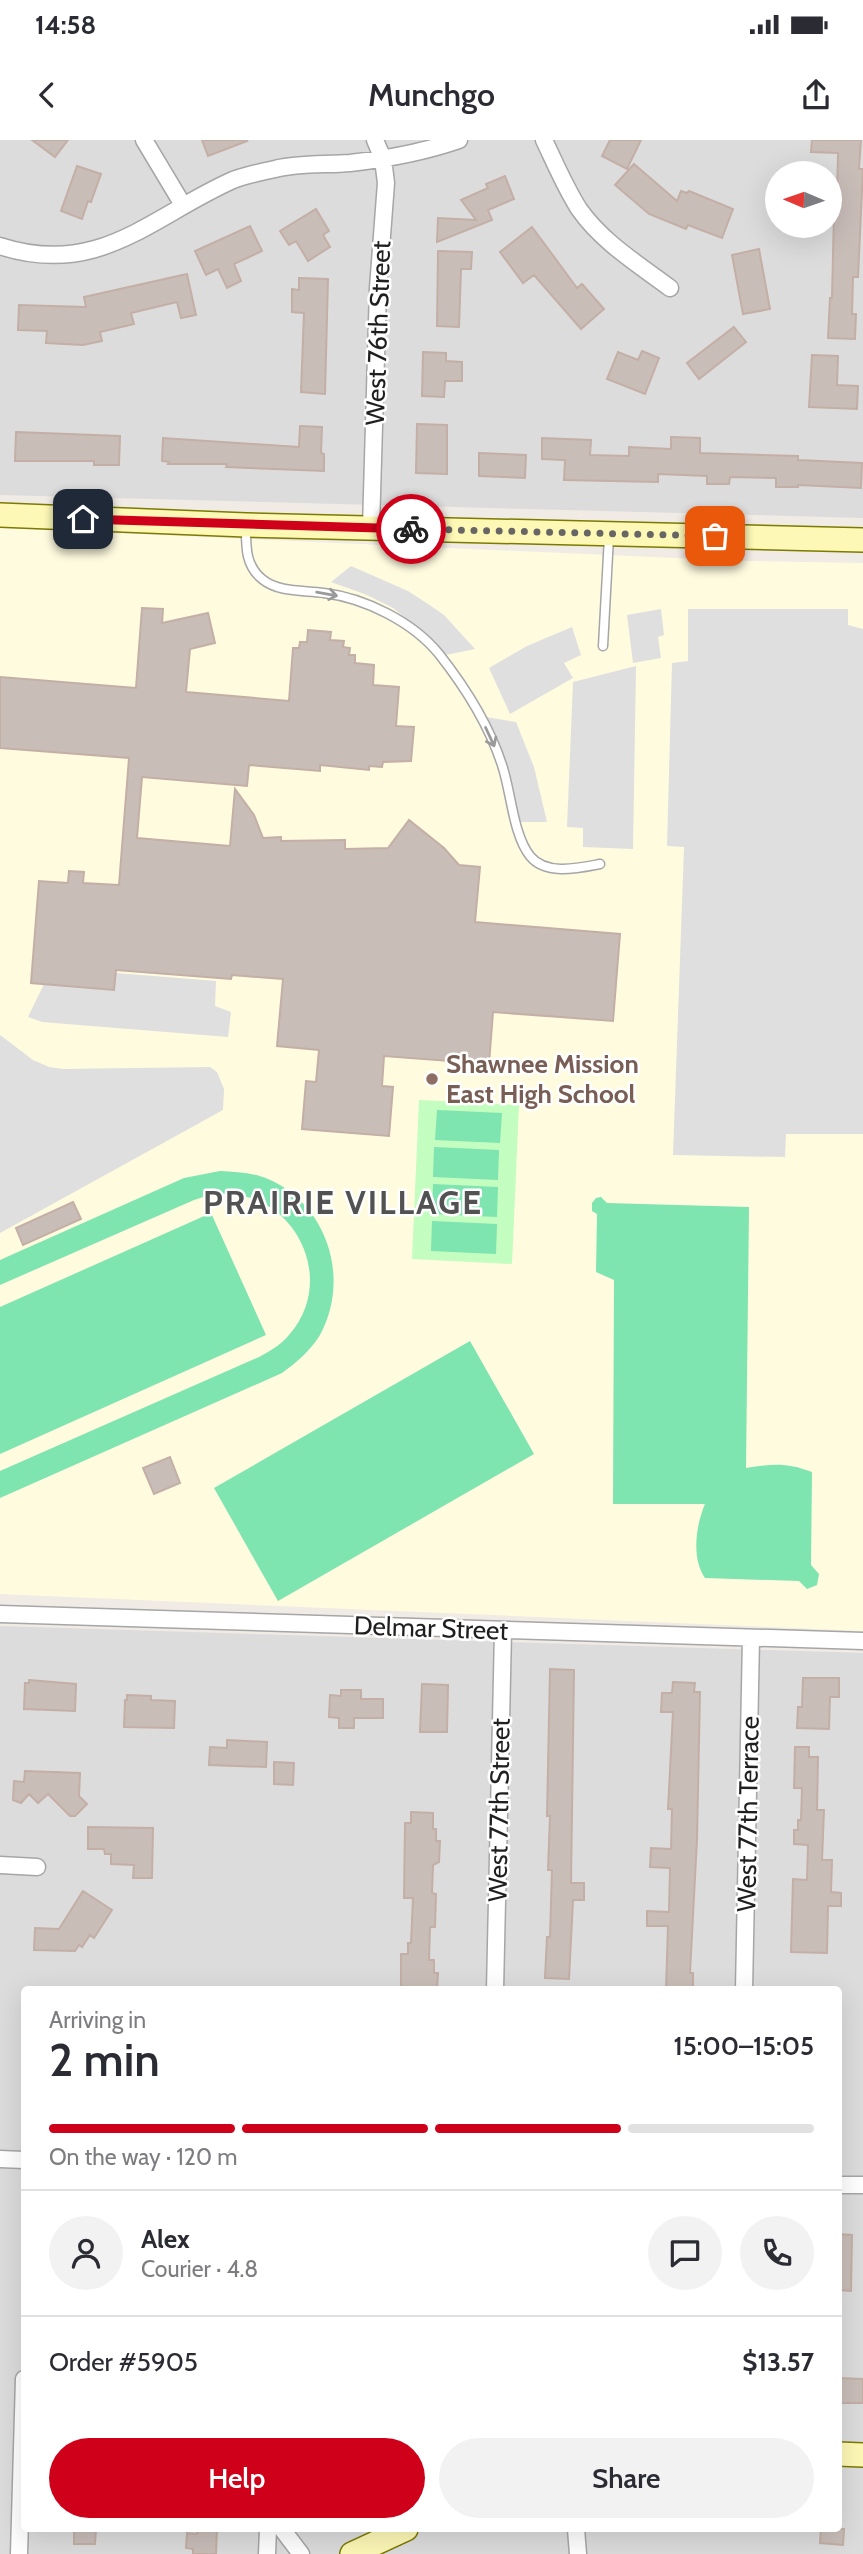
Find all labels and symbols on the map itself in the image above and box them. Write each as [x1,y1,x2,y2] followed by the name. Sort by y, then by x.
[765,161,842,238] north arrow
[359,240,397,426] street label: West 76th Street
[53,489,113,549] pin
[376,494,446,564] courier
[685,506,745,566] pin
[315,588,338,601] one-way arrow
[484,726,498,747] one-way arrow
[446,1048,639,1110] place label: Shawnee Mission East High School
[424,1071,440,1087] marker: Shawnee Mission East High School
[203,1182,483,1222] district label: PRAIRIE VILLAGE
[353,1609,509,1647] street label: Delmar Street
[730,1716,766,1912] street label: West 77th Terrace
[481,1718,517,1902] street label: West 77th Street

